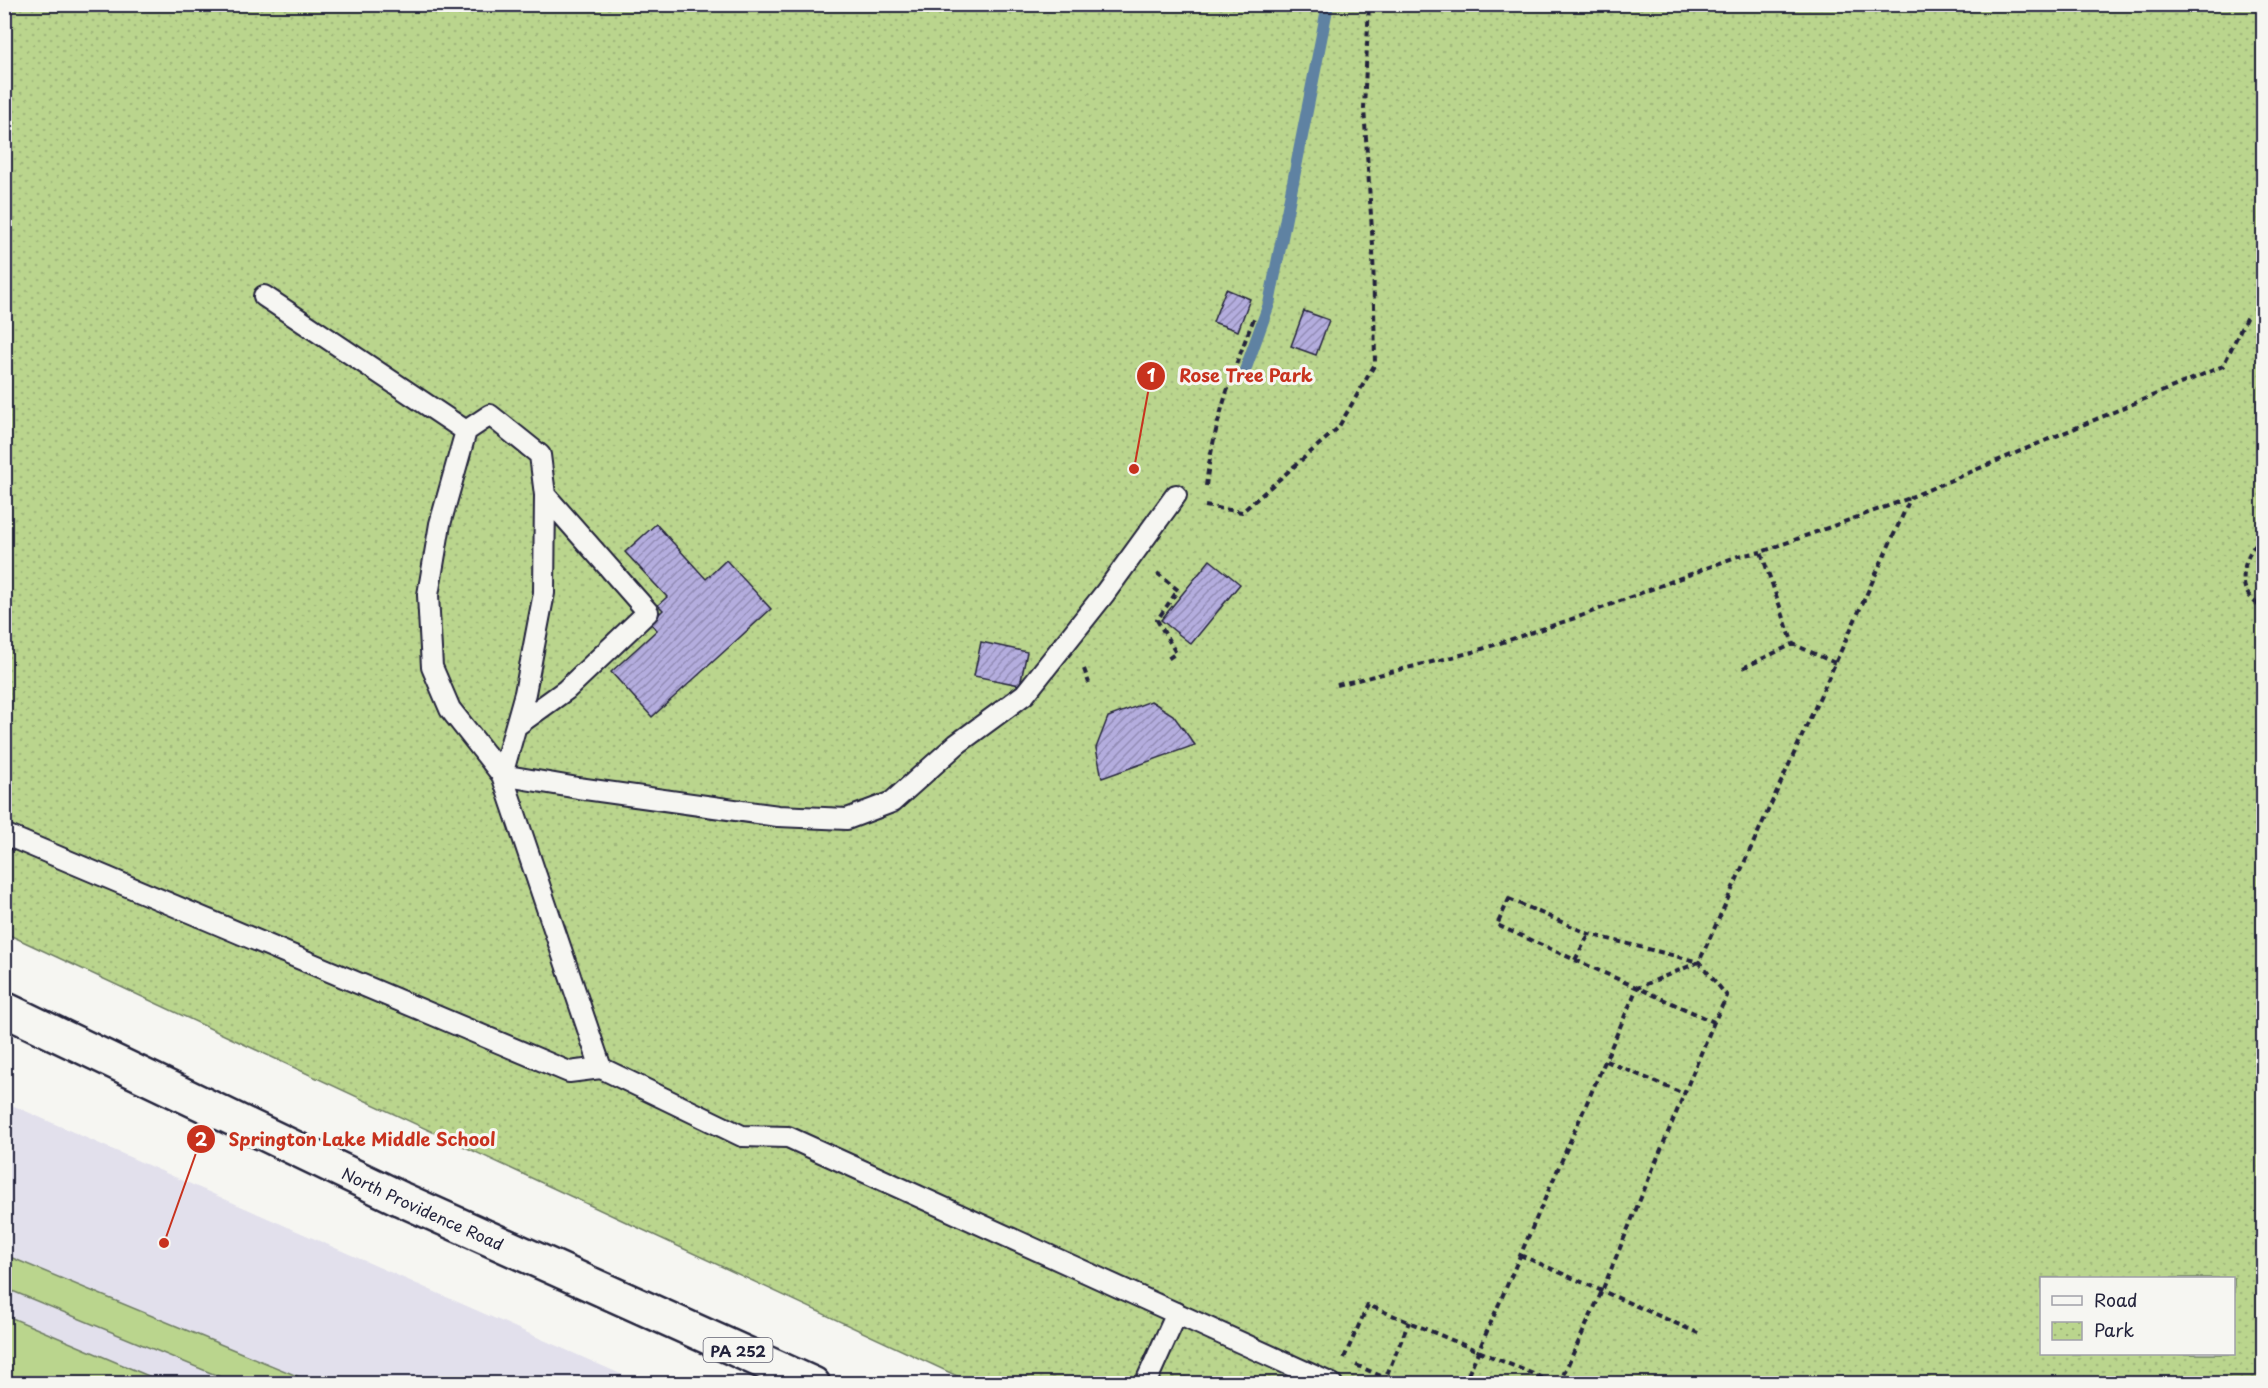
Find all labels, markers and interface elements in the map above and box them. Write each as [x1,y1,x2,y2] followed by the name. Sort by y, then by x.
[1136,358,1325,394] callout: Rose Tree Park
[1147,361,1156,388] text: 1
[1179,361,1313,388] text: Rose Tree Park
[186,1121,509,1157] callout: Springton Lake Middle School
[195,1125,208,1152] text: 2
[229,1125,495,1152] text: Springton Lake Middle School
[338,1161,508,1256] street label: North Providence Road
[2040,1277,2235,1355] legend
[2094,1286,2138,1313] text: Road
[2094,1316,2134,1343] text: Park
[704,1338,772,1362] road number: PA 252

